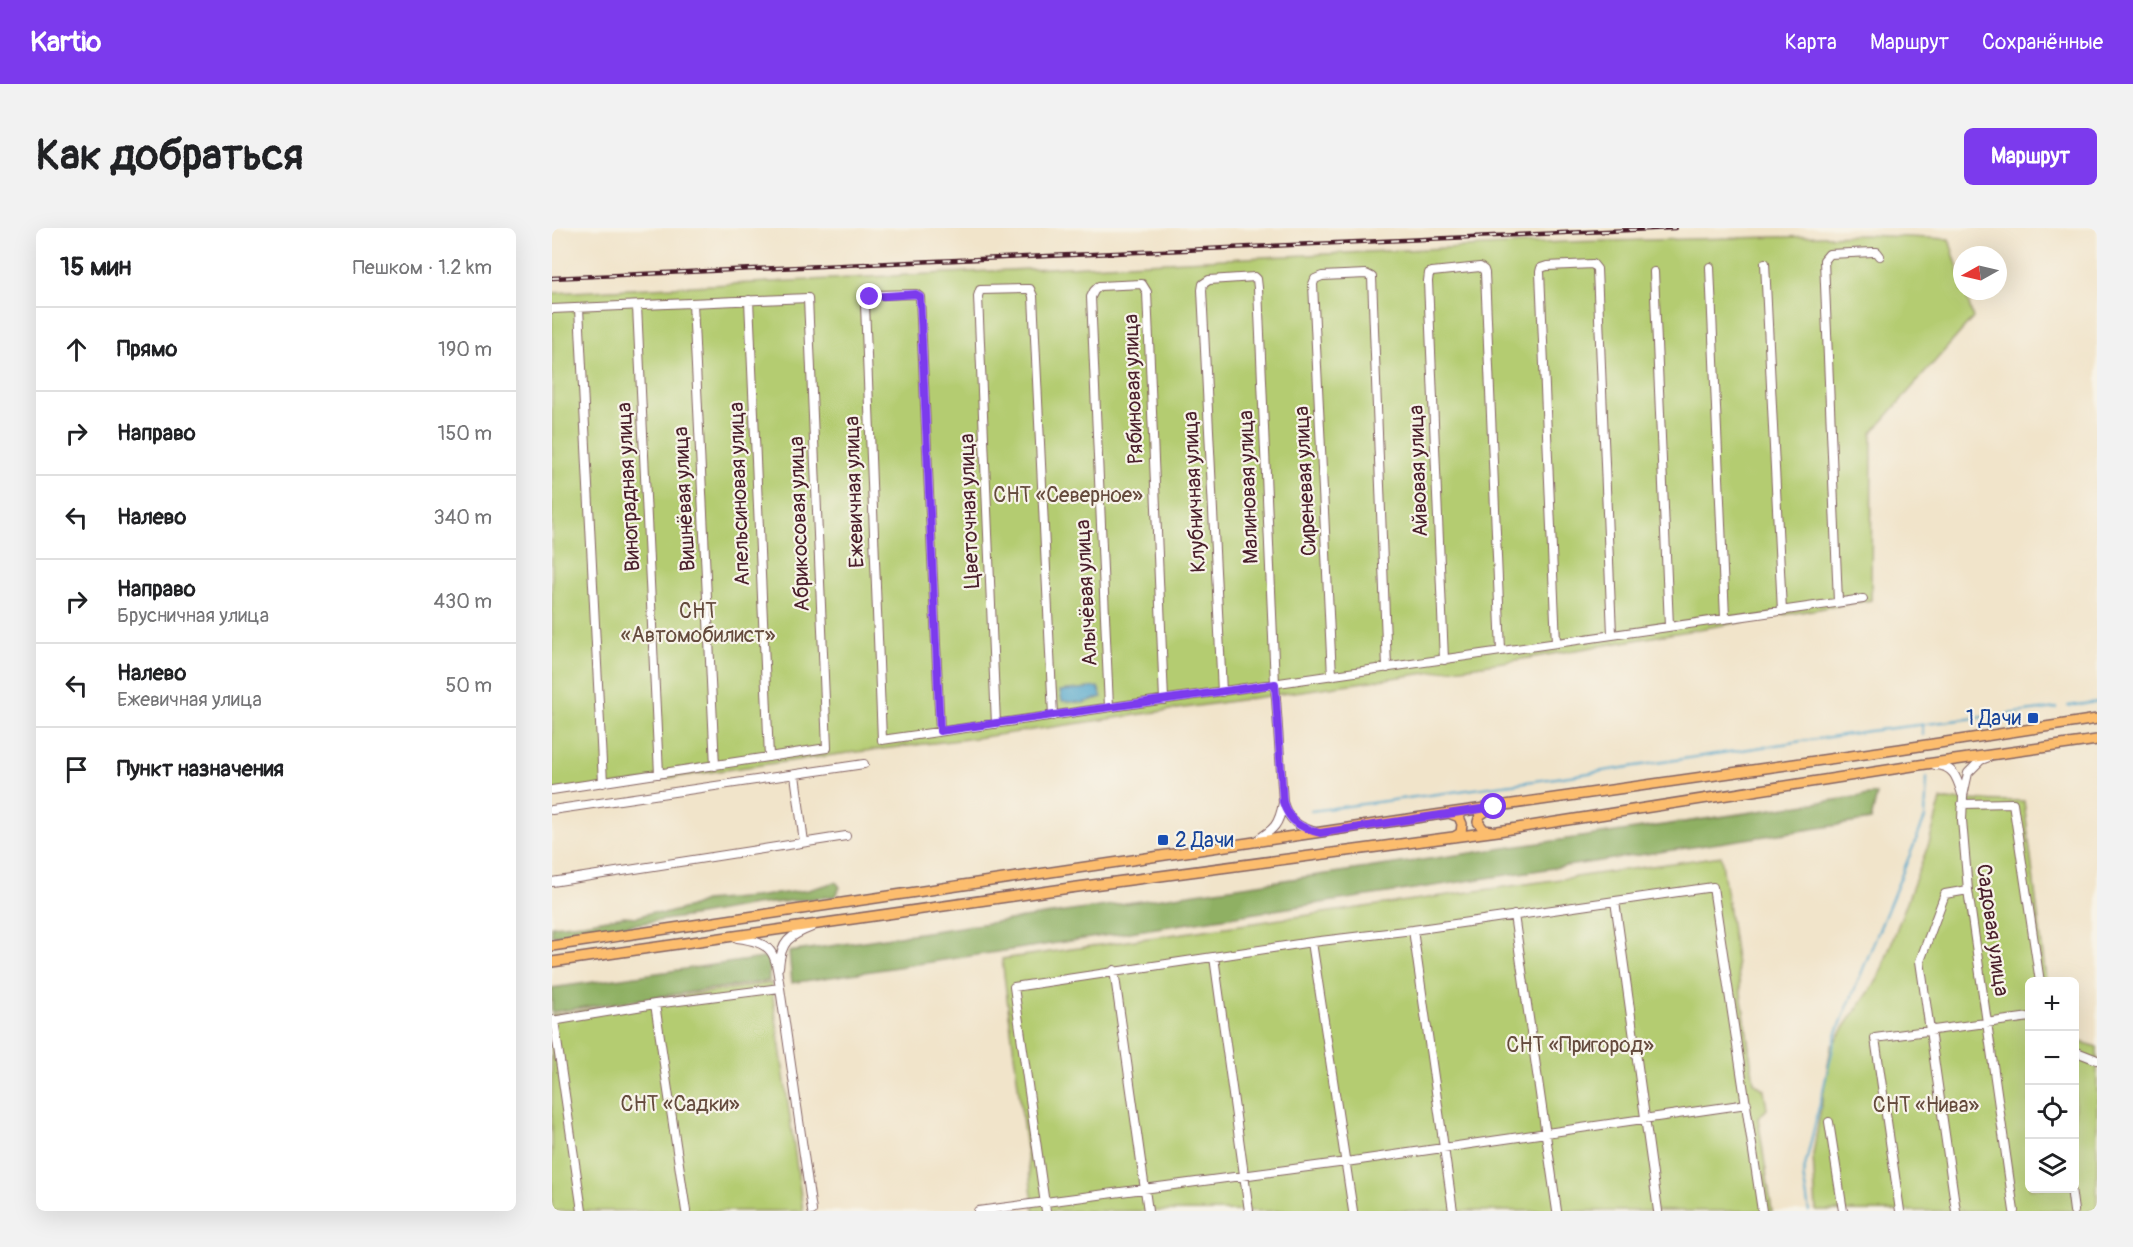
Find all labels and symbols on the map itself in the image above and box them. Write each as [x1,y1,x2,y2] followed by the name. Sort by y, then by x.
[1953,246,2007,300] north arrow
[856,283,882,309] route end
[1117,313,1150,465] street label: Рябиновая улица
[611,402,646,572] street label: Виноградная улица
[723,402,756,586] street label: Апельсиновая улица
[1403,404,1434,537] street label: Айвовая улица
[1288,405,1323,557] street label: Сиреневая улица
[1232,410,1265,564] street label: Малиновая улица
[1177,411,1212,573] street label: Клубничная улица
[838,416,871,568] street label: Ежевичная улица
[667,426,702,572] street label: Вишнёвая улица
[953,433,986,589] street label: Цветочная улица
[783,436,816,612] street label: Абрикосовая улица
[993,482,1143,509] park label: СНТ «Северное»
[1069,519,1104,667] street label: Алычёвая улица
[621,598,776,649] park label: СНТ «Автомобилист»
[1966,705,2021,732] place label: 1 Дачи
[2026,711,2040,725] marker: 1 Дачи
[1480,793,1506,819] route start
[1175,827,1234,854] place label: 2 Дачи
[1156,833,1170,847] marker: 2 Дачи
[1970,862,2015,998] street label: Садовая улица
[1506,1032,1654,1059] park label: СНТ «Пригород»
[620,1091,740,1118] park label: СНТ «Садки»
[1873,1092,1980,1119] park label: СНТ «Нива»

